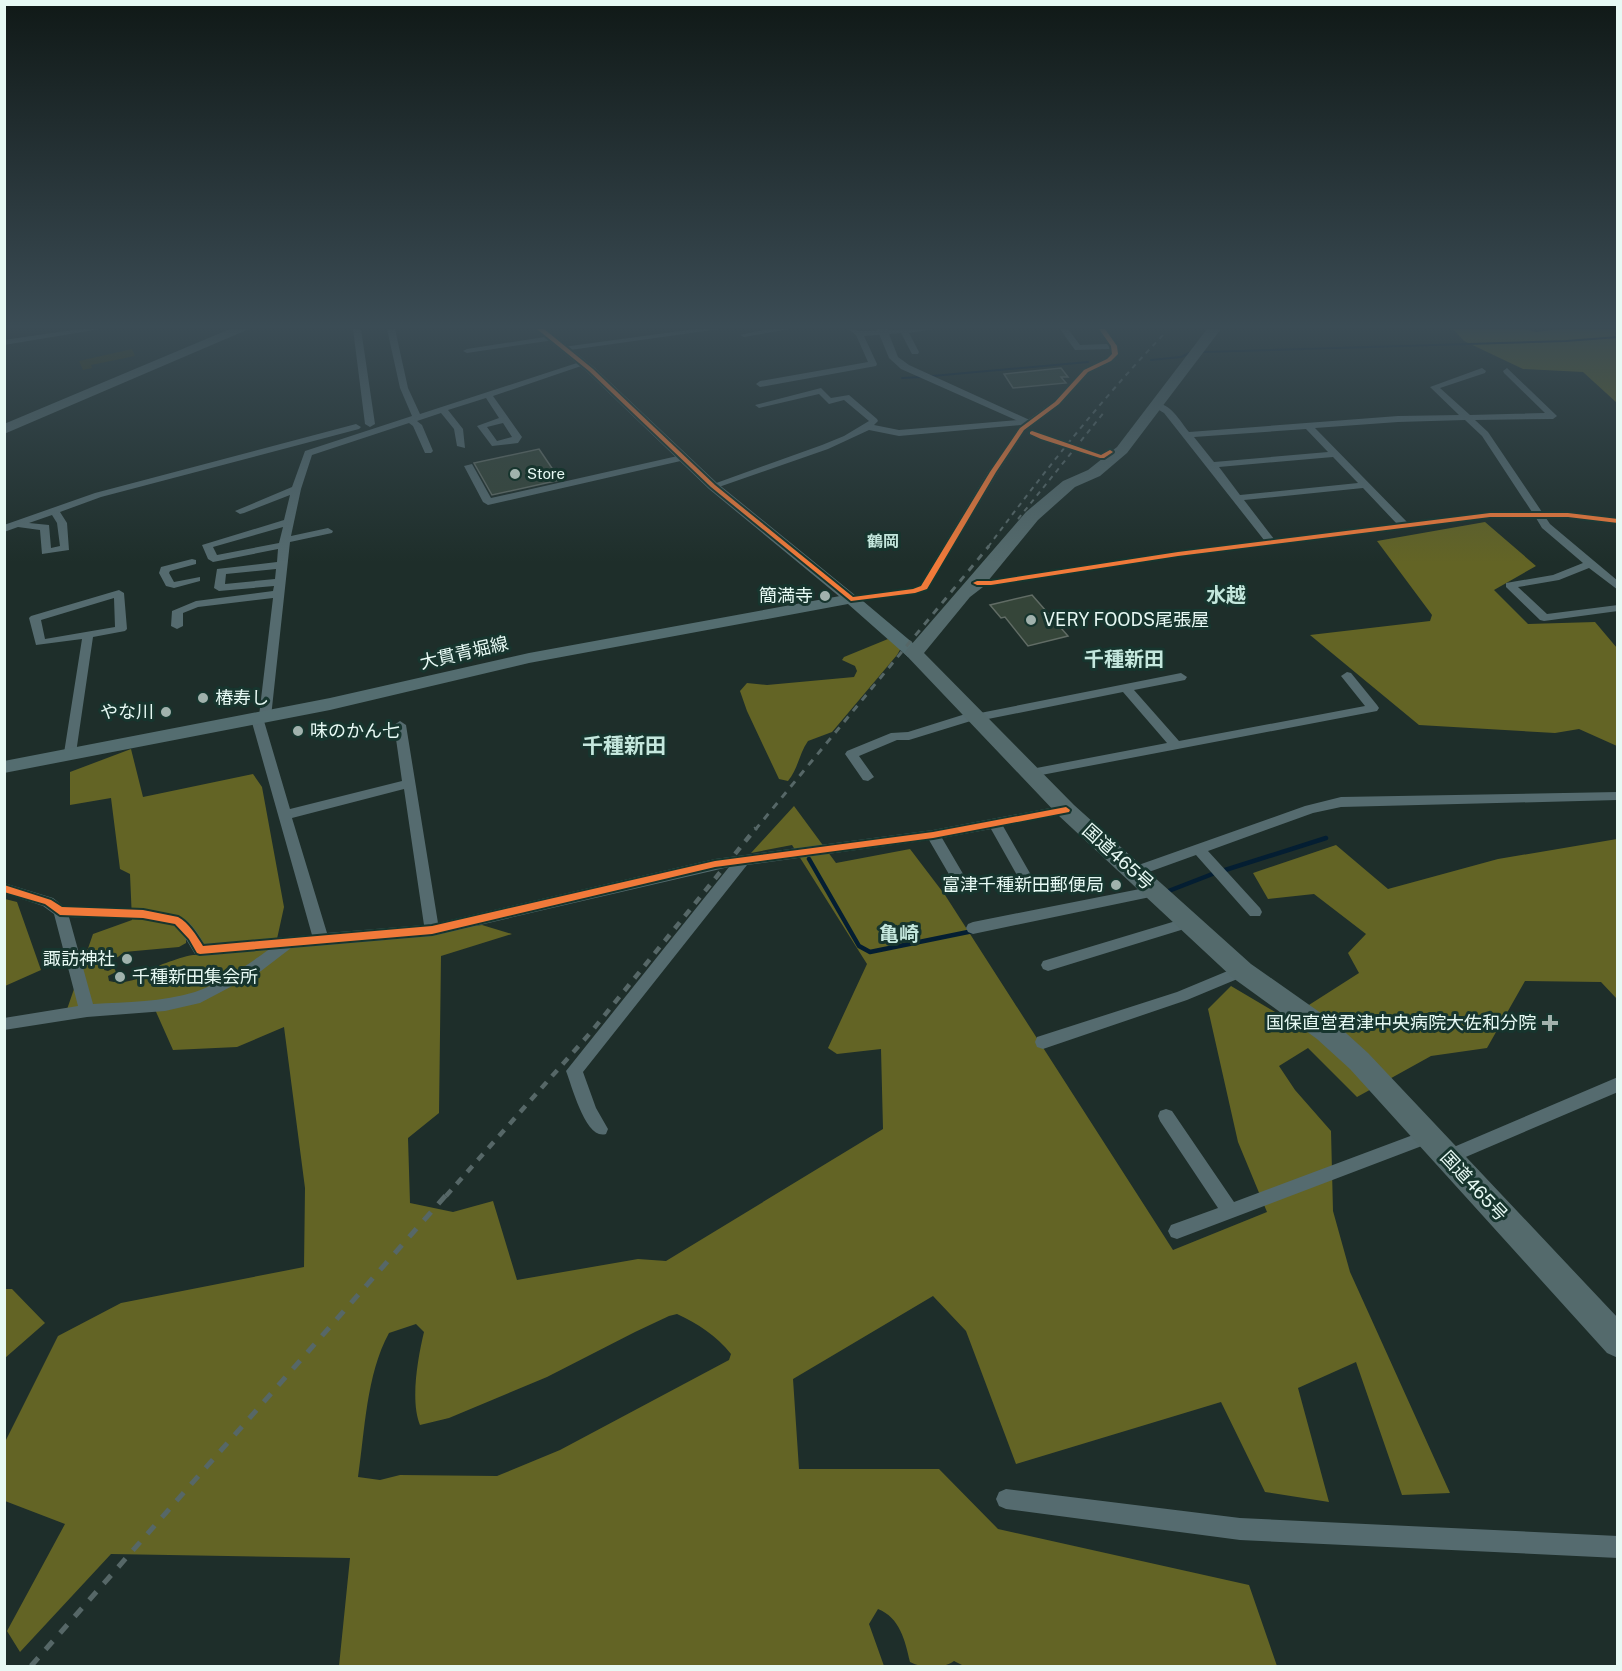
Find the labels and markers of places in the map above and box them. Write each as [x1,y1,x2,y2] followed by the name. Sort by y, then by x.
[527,465,565,482] place label: Store
[508,467,522,481] marker: Store
[759,585,813,606] place label: 簡満寺
[818,589,832,603] marker: 簡満寺
[1043,609,1209,630] place label: VERY FOODS尾張屋
[1024,613,1038,627] marker: VERY FOODS尾張屋
[215,687,269,708] place label: 椿寿し
[196,691,210,705] marker: 椿寿し
[100,701,154,722] place label: やな川
[159,705,173,719] marker: やな川
[310,720,400,741] place label: 味のかん七
[291,724,305,738] marker: 味のかん七
[942,874,1104,895] place label: 富津千種新田郵便局
[1109,878,1123,892] marker: 富津千種新田郵便局
[43,948,115,969] place label: 諏訪神社
[120,952,134,966] marker: 諏訪神社
[132,966,258,987] place label: 千種新田集会所
[113,970,127,984] marker: 千種新田集会所
[1266,1012,1536,1033] place label: 国保直営君津中央病院大佐和分院
[1541,1014,1559,1032] marker: 国保直営君津中央病院大佐和分院

